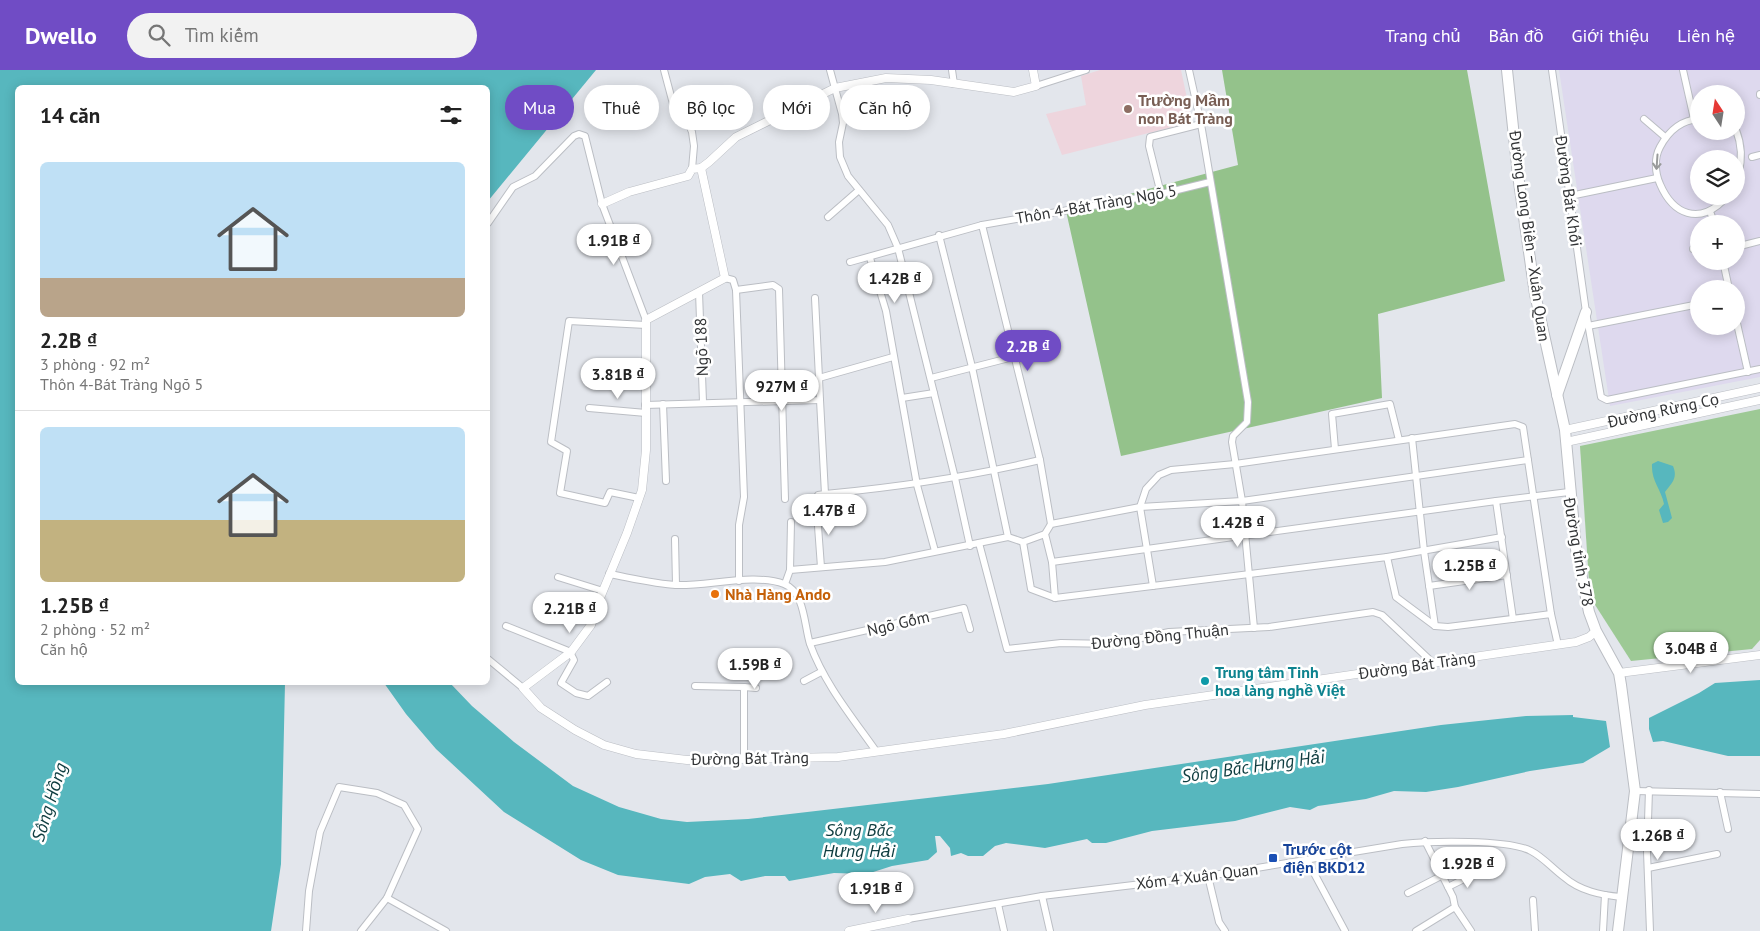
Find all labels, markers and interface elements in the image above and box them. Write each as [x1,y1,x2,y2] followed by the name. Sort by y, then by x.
[127,13,477,58] search box
[25,20,97,51] text: Dwello
[145,21,173,49] icon: search
[185,23,259,47] text: Tìm kiếm
[1385,24,1461,47] text: Trang chủ
[1489,24,1543,47] text: Bản đồ
[1571,24,1649,47] text: Giới thiệu
[1677,24,1735,47] text: Liên hệ
[505,85,574,130] chip: Mua
[584,85,659,130] chip: Thuê
[669,85,753,130] chip: Bộ lọc
[763,85,830,130] chip: Mới
[840,85,930,130] chip: Căn hộ
[1690,85,1745,140] north arrow
[1690,85,1745,335] map controls
[1138,90,1233,128] place label: Trường Mầm non Bát Tràng
[437,101,465,129] icon: filters
[40,102,100,129] text: 14 căn
[1122,103,1134,115] marker: Trường Mầm non Bát Tràng
[1505,128,1555,343] street label: Đường Long Biên – Xuân Quan
[1551,133,1587,248] street label: Đường Bát Khối
[1690,150,1745,205] button: layers
[1652,154,1662,170] one-way arrow
[1014,180,1178,228] street label: Thôn 4-Bát Tràng Ngõ 5
[208,194,298,284] icon: home
[1690,215,1745,270] button: +
[568,224,660,266] pin: 1.91B ₫
[588,230,640,250] text: 1.91B ₫
[849,262,941,304] pin: 1.42B ₫
[869,268,921,288] text: 1.42B ₫
[1690,280,1745,335] button: −
[690,317,712,377] street label: Ngõ 188
[40,327,97,354] text: 2.2B ₫
[987,330,1069,372] pin: 2.2B ₫
[1006,336,1050,356] text: 2.2B ₫
[40,354,150,374] text: 3 phòng · 92 m²
[572,358,664,400] pin: 3.81B ₫
[592,364,644,384] text: 3.81B ₫
[741,370,823,412] pin: 927M ₫
[40,374,203,394] text: Thôn 4-Bát Tràng Ngõ 5
[756,376,808,396] text: 927M ₫
[1605,388,1721,432] street label: Đường Rừng Cọ
[208,460,298,550] icon: home
[783,494,875,536] pin: 1.47B ₫
[1559,495,1598,608] street label: Đường tỉnh 378
[803,500,855,520] text: 1.47B ₫
[1192,506,1284,548] pin: 1.42B ₫
[1212,512,1264,532] text: 1.42B ₫
[1424,548,1516,591] pin: 1.25B ₫
[1444,555,1496,575] text: 1.25B ₫
[725,584,831,604] place label: Nhà Hàng Ando
[709,588,721,600] marker: Nhà Hàng Ando
[40,592,109,619] text: 1.25B ₫
[524,592,616,634] pin: 2.21B ₫
[544,598,596,618] text: 2.21B ₫
[865,606,931,640] street label: Ngõ Gốm
[40,619,150,639] text: 2 phòng · 52 m²
[1089,619,1230,653] street label: Đường Đồng Thuận
[1645,632,1737,674] pin: 3.04B ₫
[1665,638,1717,658] text: 3.04B ₫
[40,639,88,659] text: Căn hộ
[1356,647,1477,683] street label: Đường Bát Tràng
[709,648,801,690] pin: 1.59B ₫
[729,654,781,674] text: 1.59B ₫
[1215,662,1346,700] place label: Trung tâm Tinh hoa làng nghề Việt
[1199,675,1211,687] marker: Trung tâm Tinh hoa làng nghề Việt
[1180,744,1327,787] water label: Sông Bắc Hưng Hải
[690,747,809,769] street label: Đường Bát Tràng
[26,760,72,844] water label: Sông Hồng
[823,818,897,862] water label: Sông Bắc Hưng Hải
[1612,818,1704,861] pin: 1.26B ₫
[1632,825,1684,845] text: 1.26B ₫
[1283,839,1366,877] place label: Trước cột điện BKD12
[1422,846,1514,889] pin: 1.92B ₫
[1267,852,1279,864] marker: Trước cột điện BKD12
[1442,853,1494,873] text: 1.92B ₫
[1135,859,1259,893] street label: Xóm 4 Xuân Quan
[830,872,922,914] pin: 1.91B ₫
[850,878,902,898] text: 1.91B ₫

